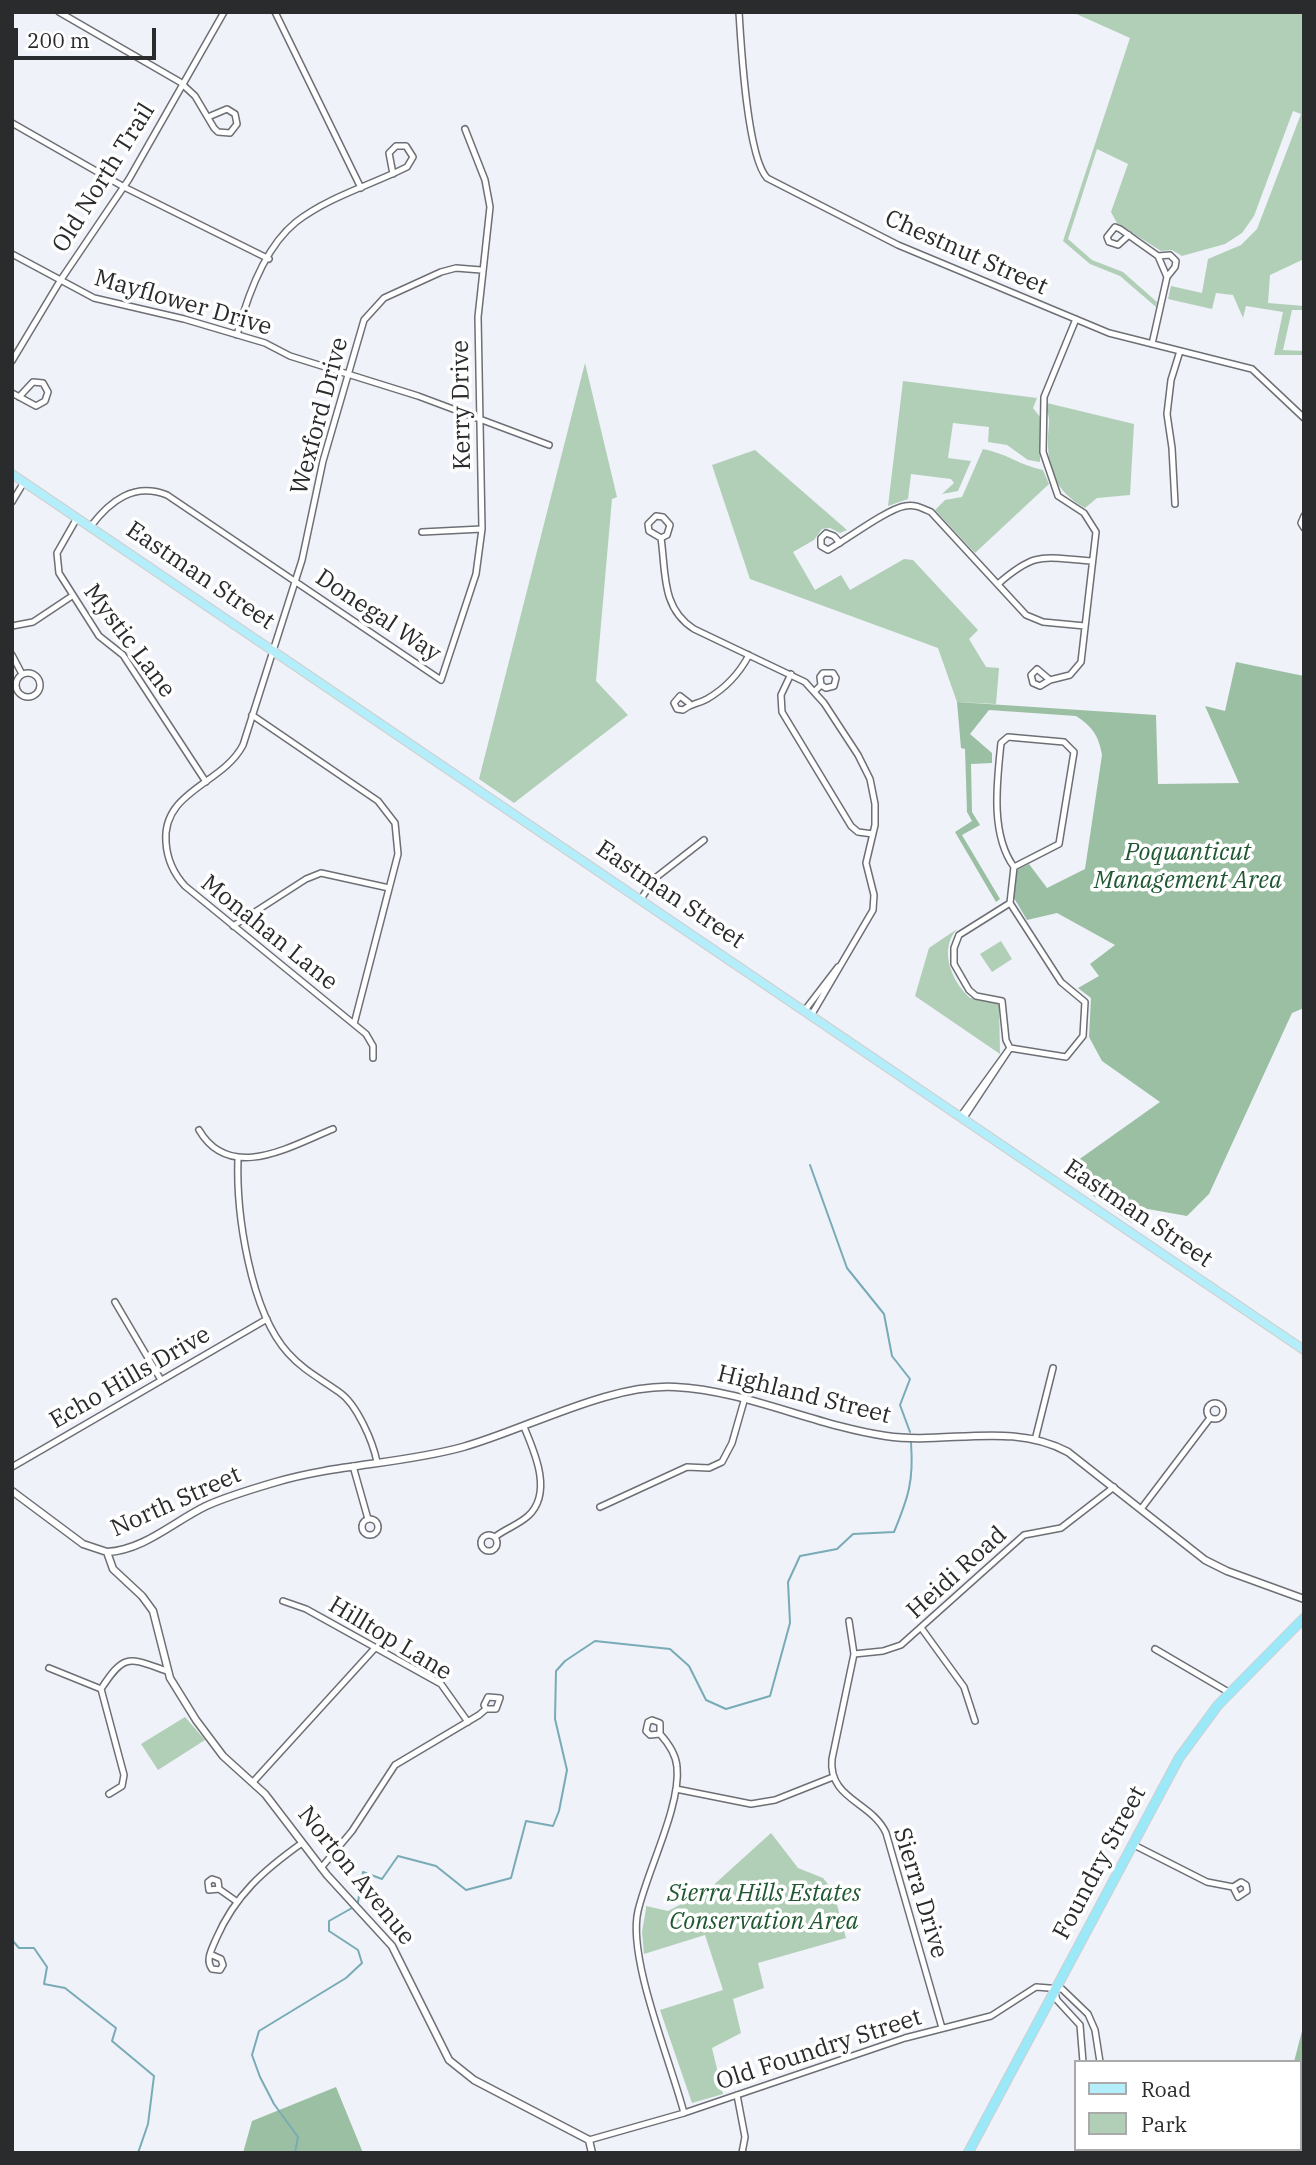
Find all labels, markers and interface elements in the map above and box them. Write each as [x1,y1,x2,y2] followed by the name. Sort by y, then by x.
[18,14,159,58] scale bar
[27,26,90,54] text: 200 m
[47,98,161,258] street label: Old North Trail
[880,204,1052,302] street label: Chestnut Street
[91,264,275,342] street label: Mayflower Drive
[285,334,355,498] street label: Wexford Drive
[446,340,478,470] street label: Kerry Drive
[120,516,280,636] street label: Eastman Street
[310,564,446,668] street label: Donegal Way
[77,579,181,703] street label: Mystic Lane
[590,835,750,955] street label: Eastman Street
[1094,839,1282,895] park label: Poquanticut Management Area
[195,869,343,997] street label: Monahan Lane
[1058,1154,1218,1274] street label: Eastman Street
[45,1320,215,1436] street label: Echo Hills Drive
[714,1360,894,1430] street label: Highland Street
[106,1460,246,1544] street label: North Street
[901,1521,1013,1625] street label: Heidi Road
[323,1591,457,1687] street label: Hilltop Lane
[1047,1781,1153,1945] street label: Foundry Street
[291,1801,421,1951] street label: Norton Avenue
[886,1824,954,1962] street label: Sierra Drive
[667,1880,861,1936] park label: Sierra Hills Estates Conservation Area
[713,2003,925,2097] street label: Old Foundry Street
[1074,2060,1302,2151] legend
[1141,2075,1191,2103] text: Road
[1141,2110,1187,2138] text: Park

